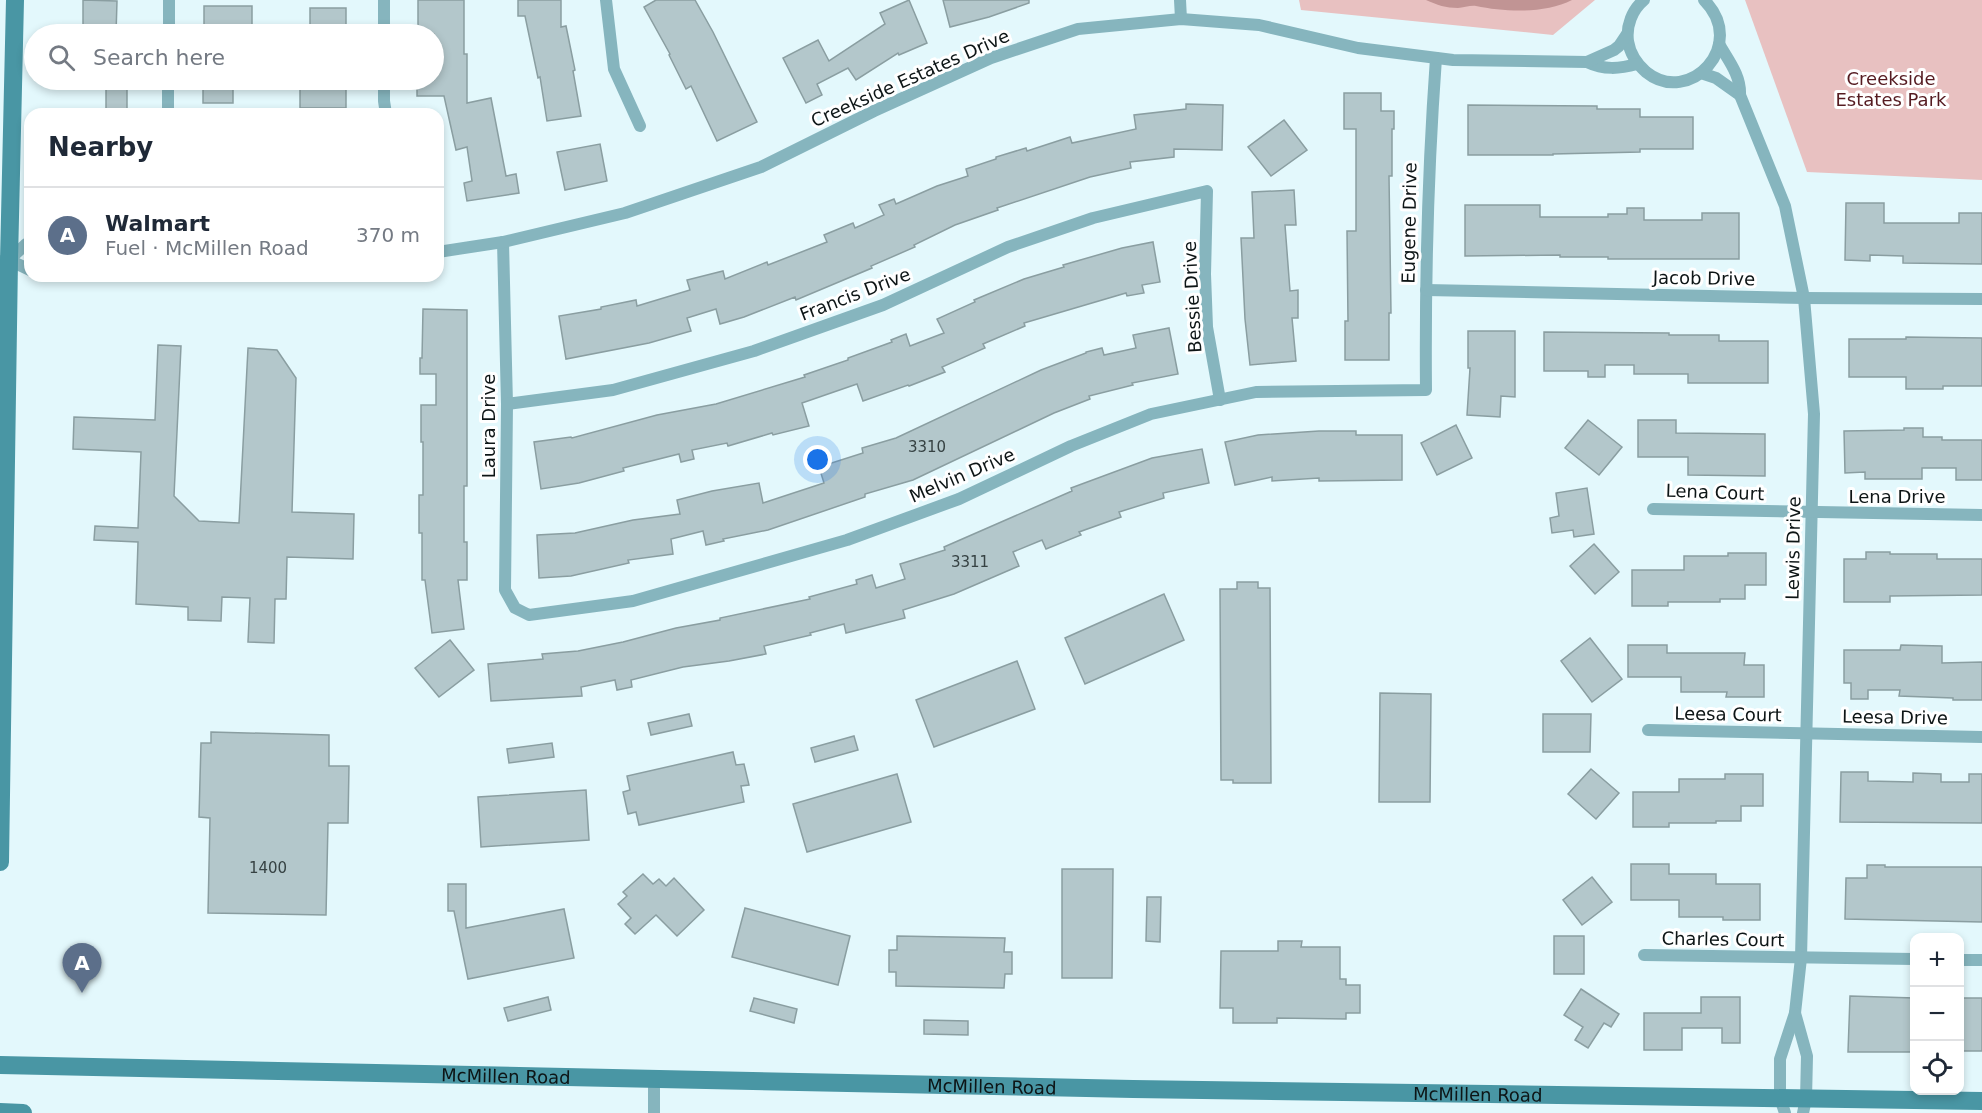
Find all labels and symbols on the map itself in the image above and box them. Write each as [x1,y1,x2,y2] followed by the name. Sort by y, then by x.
[808,25,1012,131] street label: Creekside Estates Drive
[1836,68,1947,110] park label: Creekside Estates Park
[1397,162,1421,284] street label: Eugene Drive
[1179,241,1205,353] street label: Bessie Drive
[797,263,913,325] street label: Francis Drive
[1652,267,1755,289] street label: Jacob Drive
[478,374,499,478] street label: Laura Drive
[908,438,946,456] house number: 3310
[906,443,1018,507] street label: Melvin Drive
[803,445,832,474] your location
[1665,480,1765,504] street label: Lena Court
[1849,486,1945,507] street label: Lena Drive
[1782,496,1804,600] street label: Lewis Drive
[951,553,989,571] house number: 3311
[1674,703,1782,725] street label: Leesa Court
[1842,706,1948,728] street label: Leesa Drive
[249,859,287,877] house number: 1400
[1661,927,1785,951] street label: Charles Court
[62,944,101,993] pin: A
[441,1064,571,1088] street label: McMillen Road
[927,1074,1057,1098] street label: McMillen Road
[1413,1082,1543,1105] street label: McMillen Road

